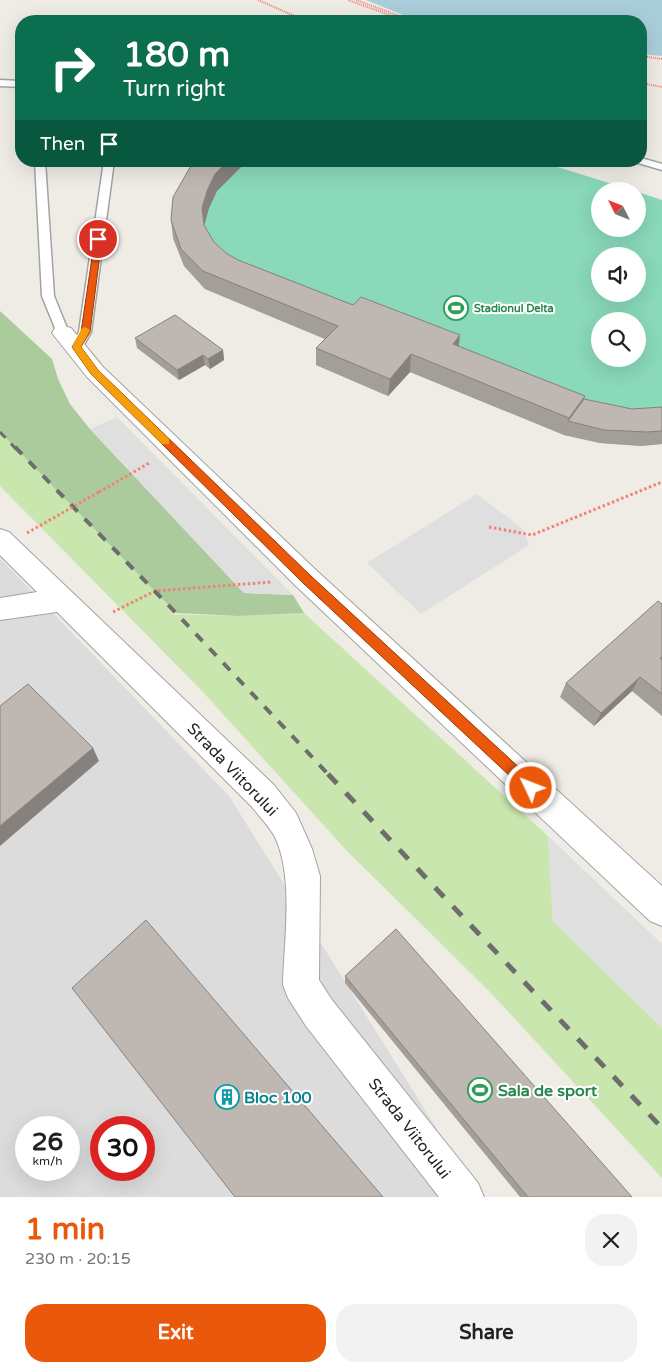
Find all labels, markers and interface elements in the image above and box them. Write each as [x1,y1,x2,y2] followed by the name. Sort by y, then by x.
[123,34,230,76] text: 180 m
[40,35,105,100] icon: right
[123,76,225,102] text: Turn right
[95,130,123,158] icon: arrive
[40,133,85,155] text: Then
[591,182,646,238] north arrow
[591,182,646,367] map controls
[77,218,119,260] pin
[84,225,112,253] icon: arrive
[591,247,646,302] button: sound
[443,295,469,321] sports icon: Stadionul Delta
[474,302,554,315] place label: Stadionul Delta
[591,312,646,367] button: search
[183,719,282,821] street label: Strada Viitorului
[504,761,556,813] position arrow
[364,1074,455,1183] street label: Strada Viitorului
[467,1077,493,1103] sports icon: Sala de sport
[498,1081,598,1101] place label: Sala de sport
[214,1084,240,1110] building icon: Bloc 100
[244,1088,312,1108] place label: Bloc 100
[90,1116,155,1181] speed limit sign: 30
[32,1127,63,1157] text: 26
[32,1154,63,1168] text: km/h
[25,1211,105,1248] text: 1 min
[585,1214,637,1266] button: close
[25,1249,131,1269] text: 230 m · 20:15
[25,1304,326,1362] button: Exit
[336,1304,637,1362] button: Share

